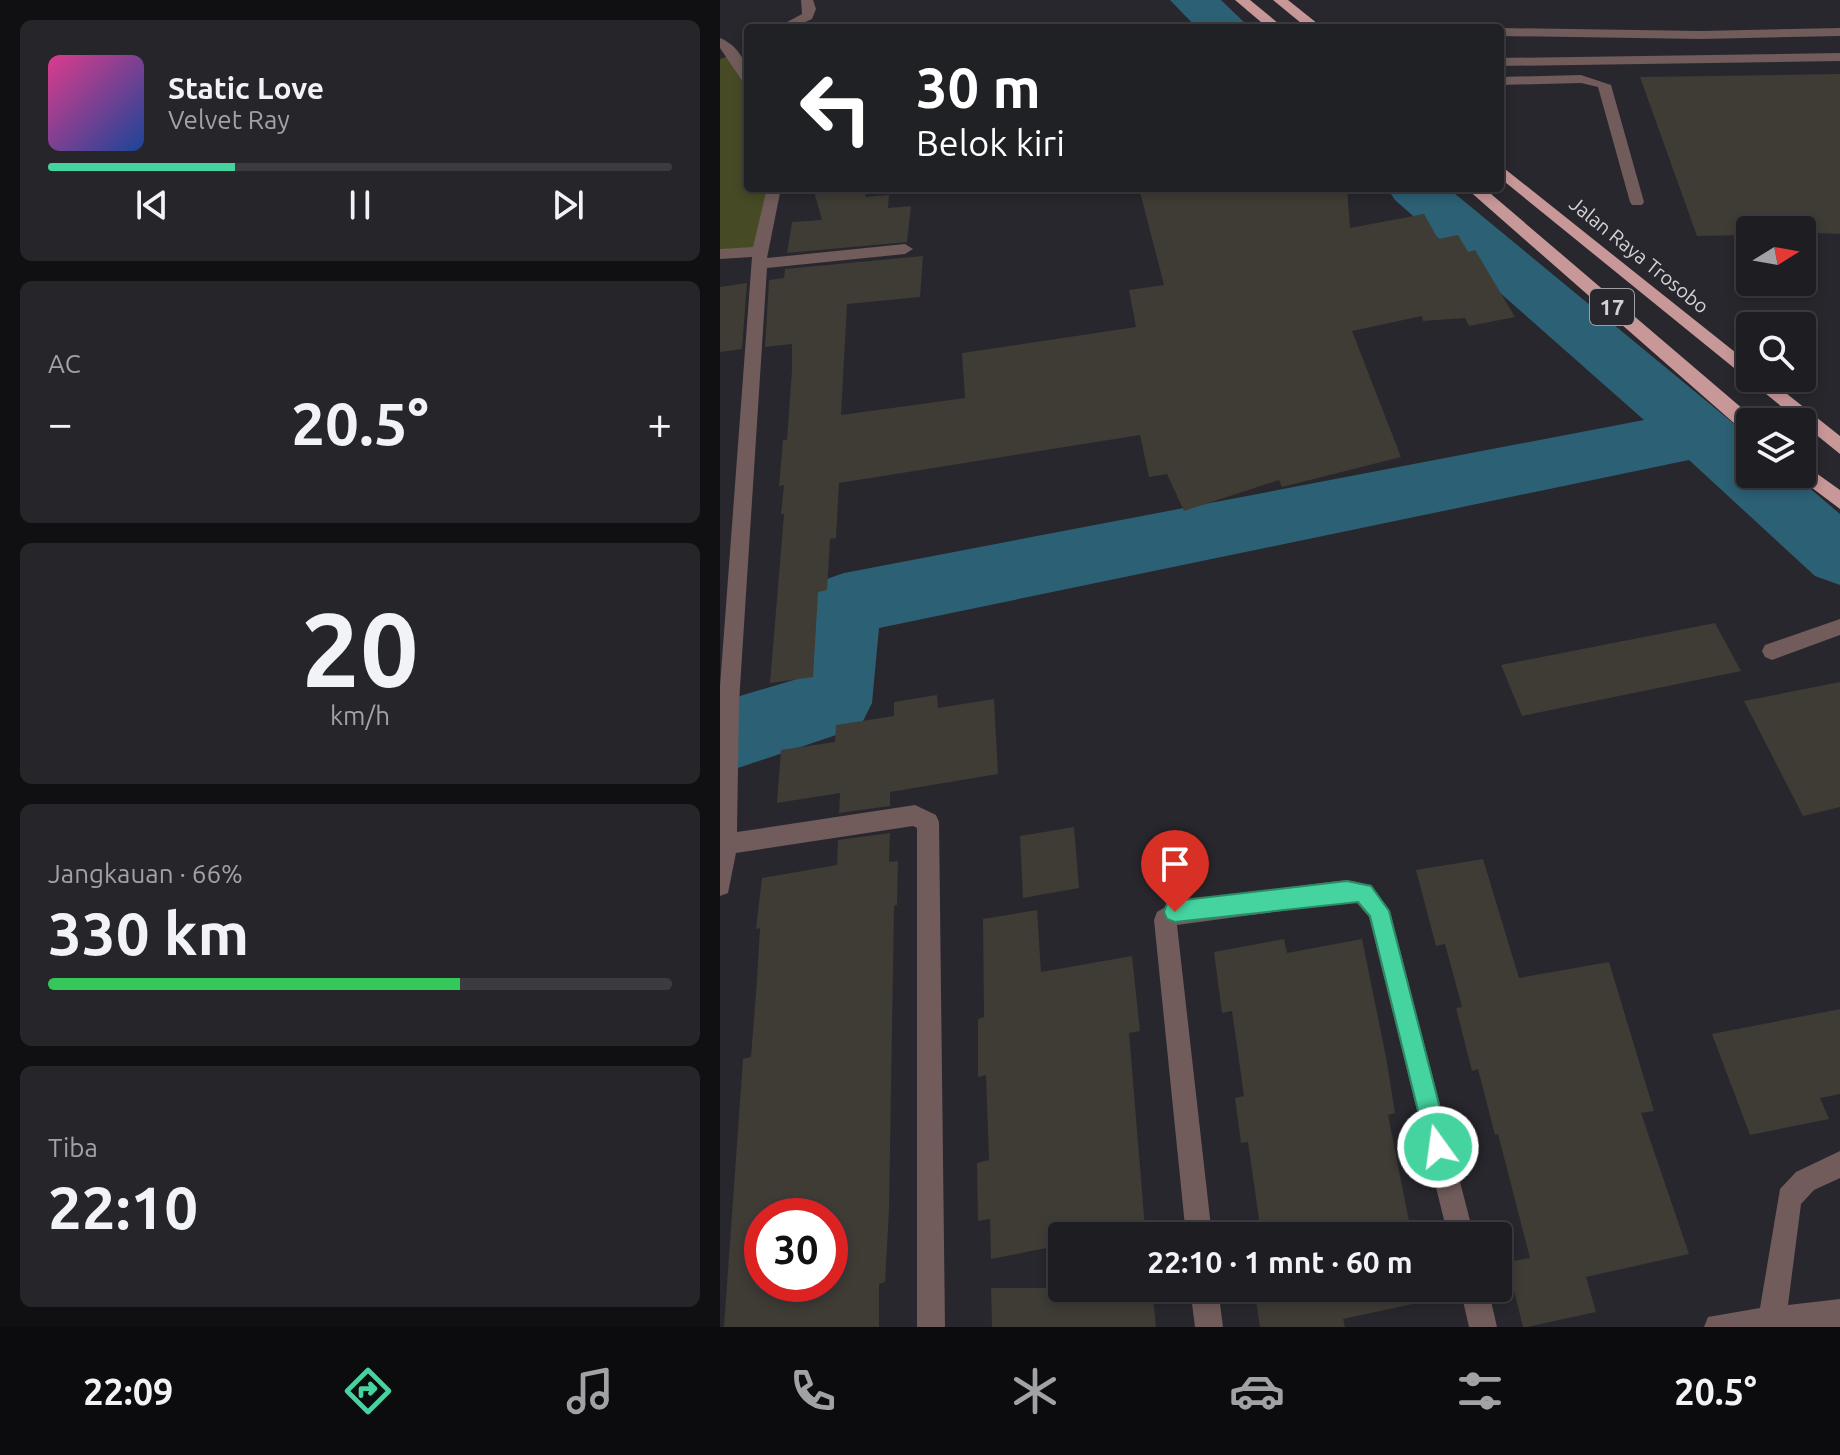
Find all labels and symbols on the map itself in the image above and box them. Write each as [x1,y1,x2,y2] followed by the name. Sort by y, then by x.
[1565,191,1714,318] street label: Jalan Raya Trosobo
[1736,216,1816,296] north arrow
[1590,289,1634,325] road number: 17
[1141,830,1209,912] pin
[1396,1105,1480,1189] position arrow
[744,1198,848,1302] speed limit sign: 30

